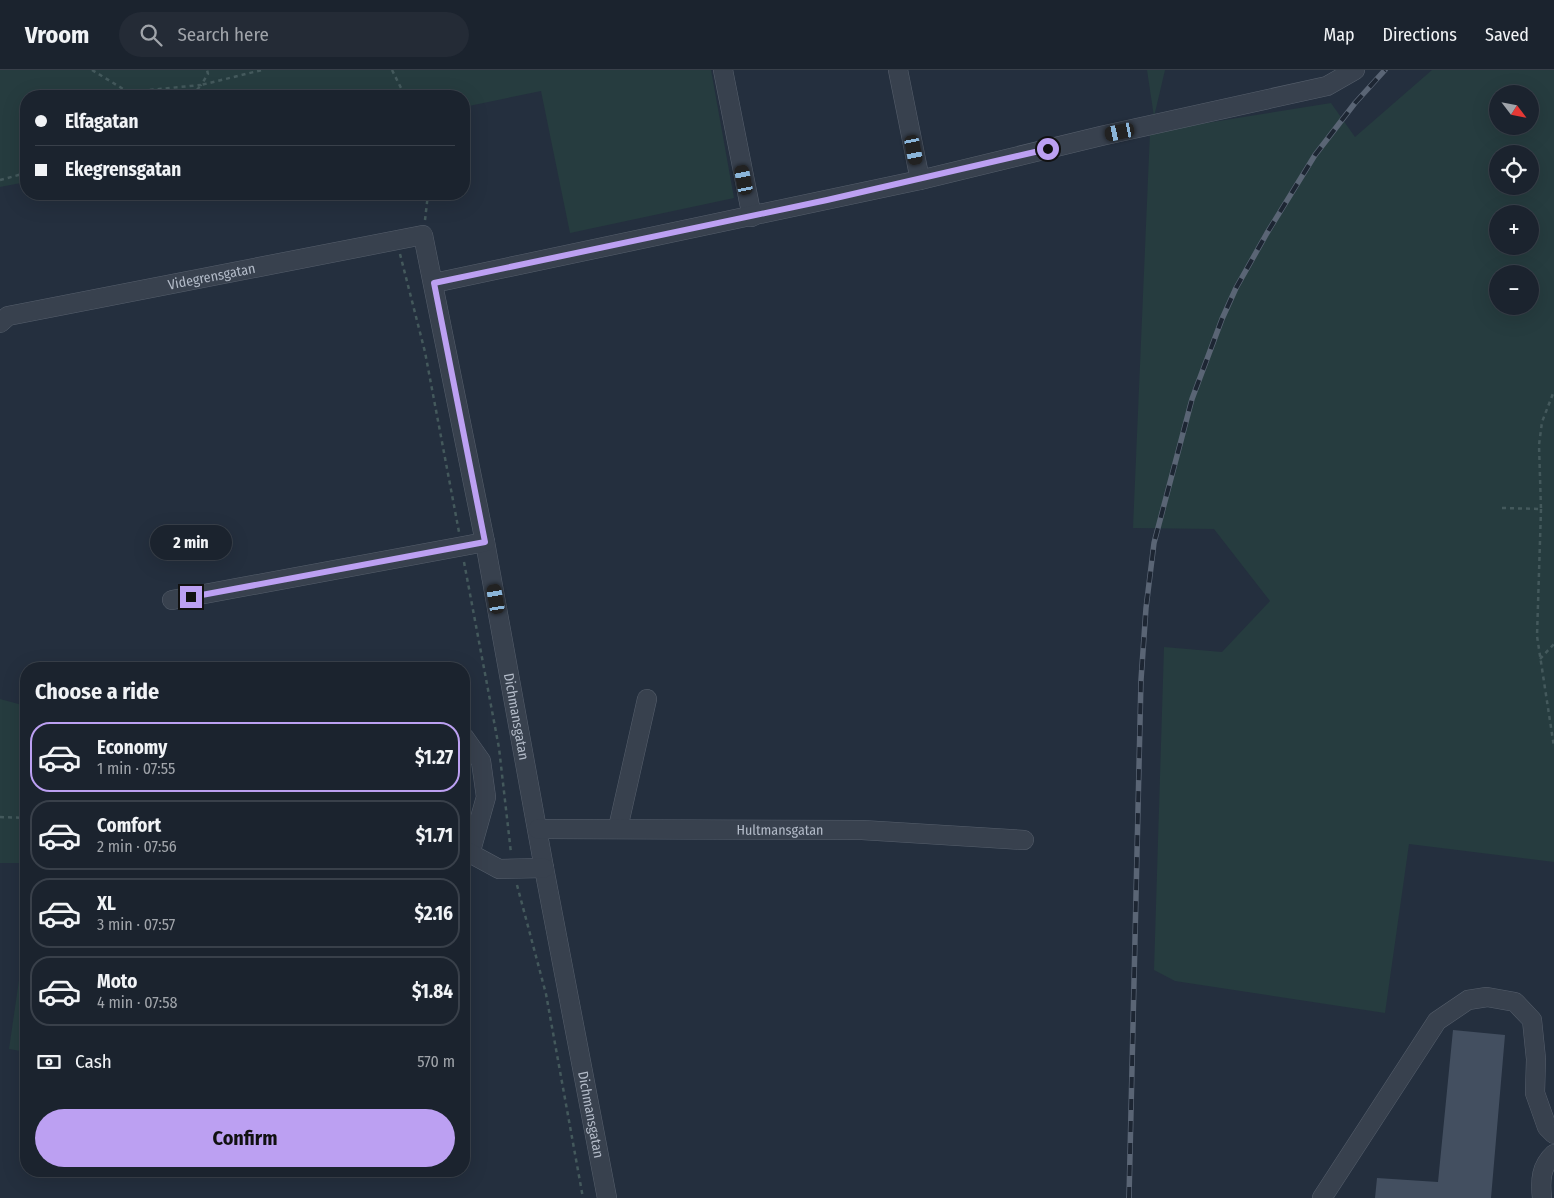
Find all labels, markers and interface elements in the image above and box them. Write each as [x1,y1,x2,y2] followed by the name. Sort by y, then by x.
[119,12,469,57] search box
[25,21,89,49] text: Vroom
[137,21,165,49] icon: search
[177,23,269,46] text: Search here
[1323,24,1355,46] text: Map
[1383,24,1457,46] text: Directions
[1485,24,1529,46] text: Saved
[1489,85,1539,135] north arrow
[1489,85,1539,315] map controls
[65,110,138,133] text: Elfagatan
[1103,122,1136,142] car
[903,134,924,166] car
[1037,138,1059,160] route start
[1489,145,1539,195] button: locate
[65,158,181,181] text: Ekegrensgatan
[733,164,754,196] car
[1489,205,1539,255] button: +
[167,260,257,294] street label: Videgrensgatan
[1489,265,1539,315] button: −
[150,524,232,560] callout: 2 min
[173,533,209,552] text: 2 min
[486,583,505,615] car
[180,586,202,608] route end
[500,672,532,761] street label: Dichmansgatan
[35,678,159,705] text: Choose a ride
[37,735,82,780] icon: car
[97,736,167,759] text: Economy
[415,746,453,769] text: $1.27
[97,759,175,778] text: 1 min · 07:55
[37,813,82,858] icon: car
[97,814,161,837] text: Comfort
[736,822,824,839] street label: Hultmansgatan
[416,824,453,847] text: $1.71
[97,837,177,856] text: 2 min · 07:56
[37,891,82,936] icon: car
[97,892,116,915] text: XL
[415,902,453,925] text: $2.16
[97,915,175,934] text: 3 min · 07:57
[37,969,82,1014] icon: car
[97,970,137,993] text: Moto
[412,980,453,1003] text: $1.84
[97,993,178,1012] text: 4 min · 07:58
[35,1048,63,1076] icon: cash
[75,1050,112,1073] text: Cash
[417,1052,455,1071] text: 570 m
[574,1070,607,1160] street label: Dichmansgatan
[35,1109,455,1167] button: Confirm

